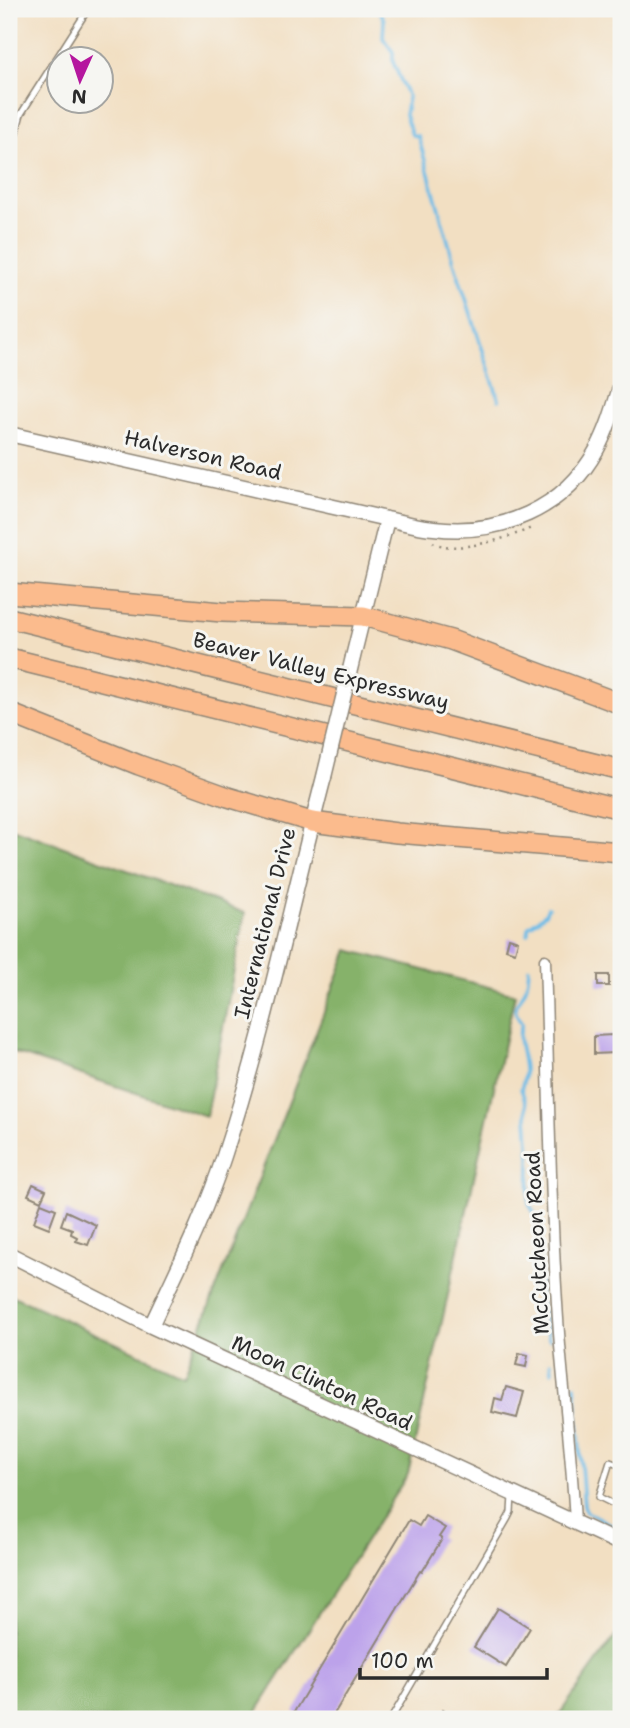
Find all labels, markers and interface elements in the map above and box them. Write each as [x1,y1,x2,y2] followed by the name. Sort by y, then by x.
[46,46,116,116] north arrow
[71,84,87,109] text: N
[121,423,285,487] street label: Halverson Road
[190,626,452,716] street label: Beaver Valley Expressway
[228,824,302,1022] street label: International Drive
[518,1151,556,1335] street label: McCutcheon Road
[227,1329,417,1437] street label: Moon Clinton Road
[360,1637,548,1681] scale bar
[371,1647,434,1675] text: 100 m

